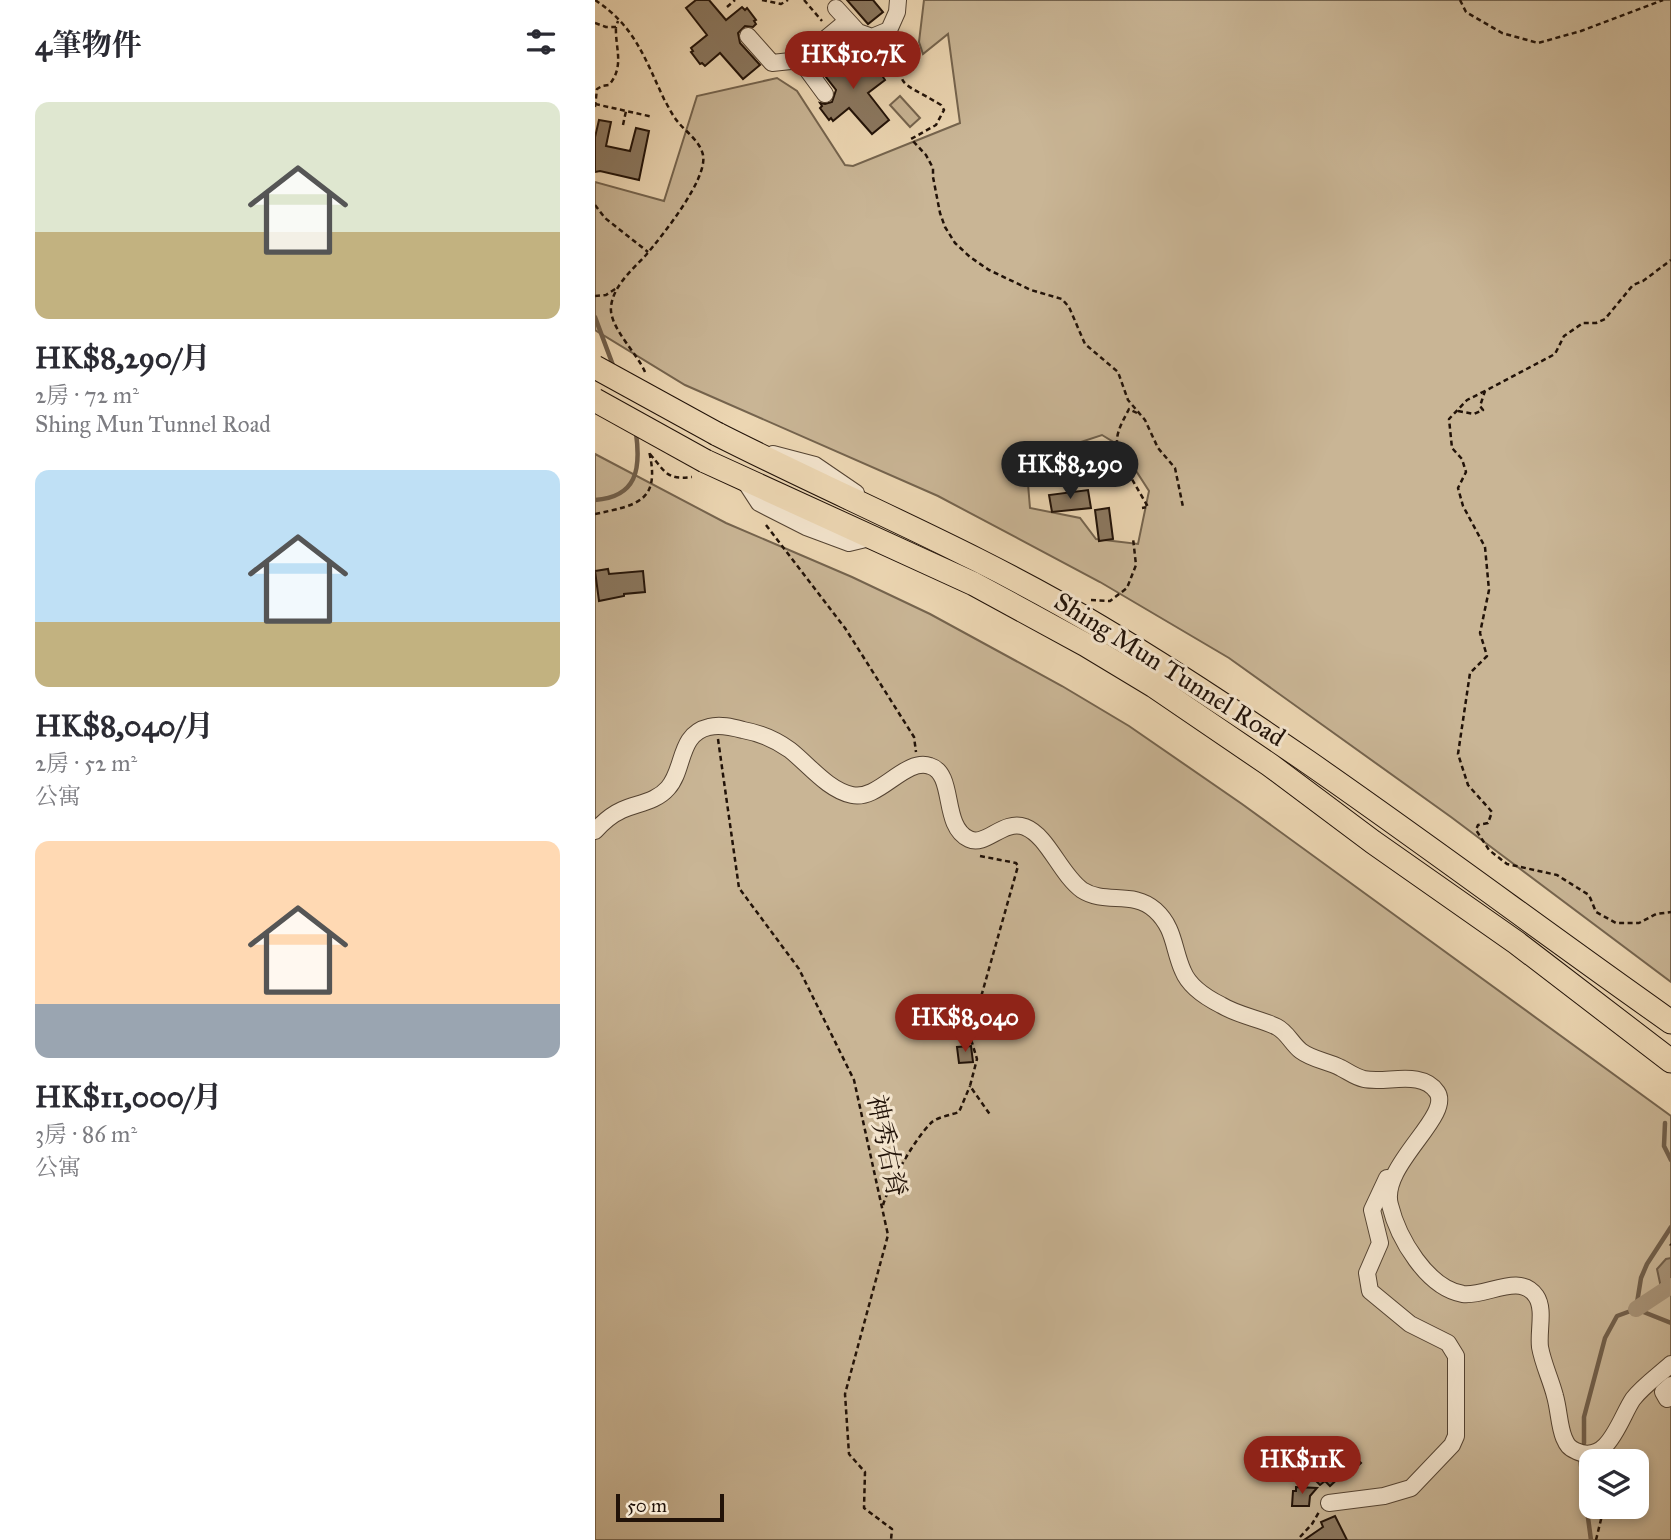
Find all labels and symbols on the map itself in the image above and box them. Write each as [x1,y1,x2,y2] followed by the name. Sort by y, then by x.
[781,32,925,91] pin: HK$10.7K
[998,442,1142,501] pin: HK$8,290
[1048,585,1292,753] street label: Shing Mun Tunnel Road
[893,995,1037,1054] pin: HK$8,040
[861,1092,913,1200] street label: 神秀右脊
[1245,1436,1359,1496] pin: HK$11K
[616,1491,725,1523] scale bar

